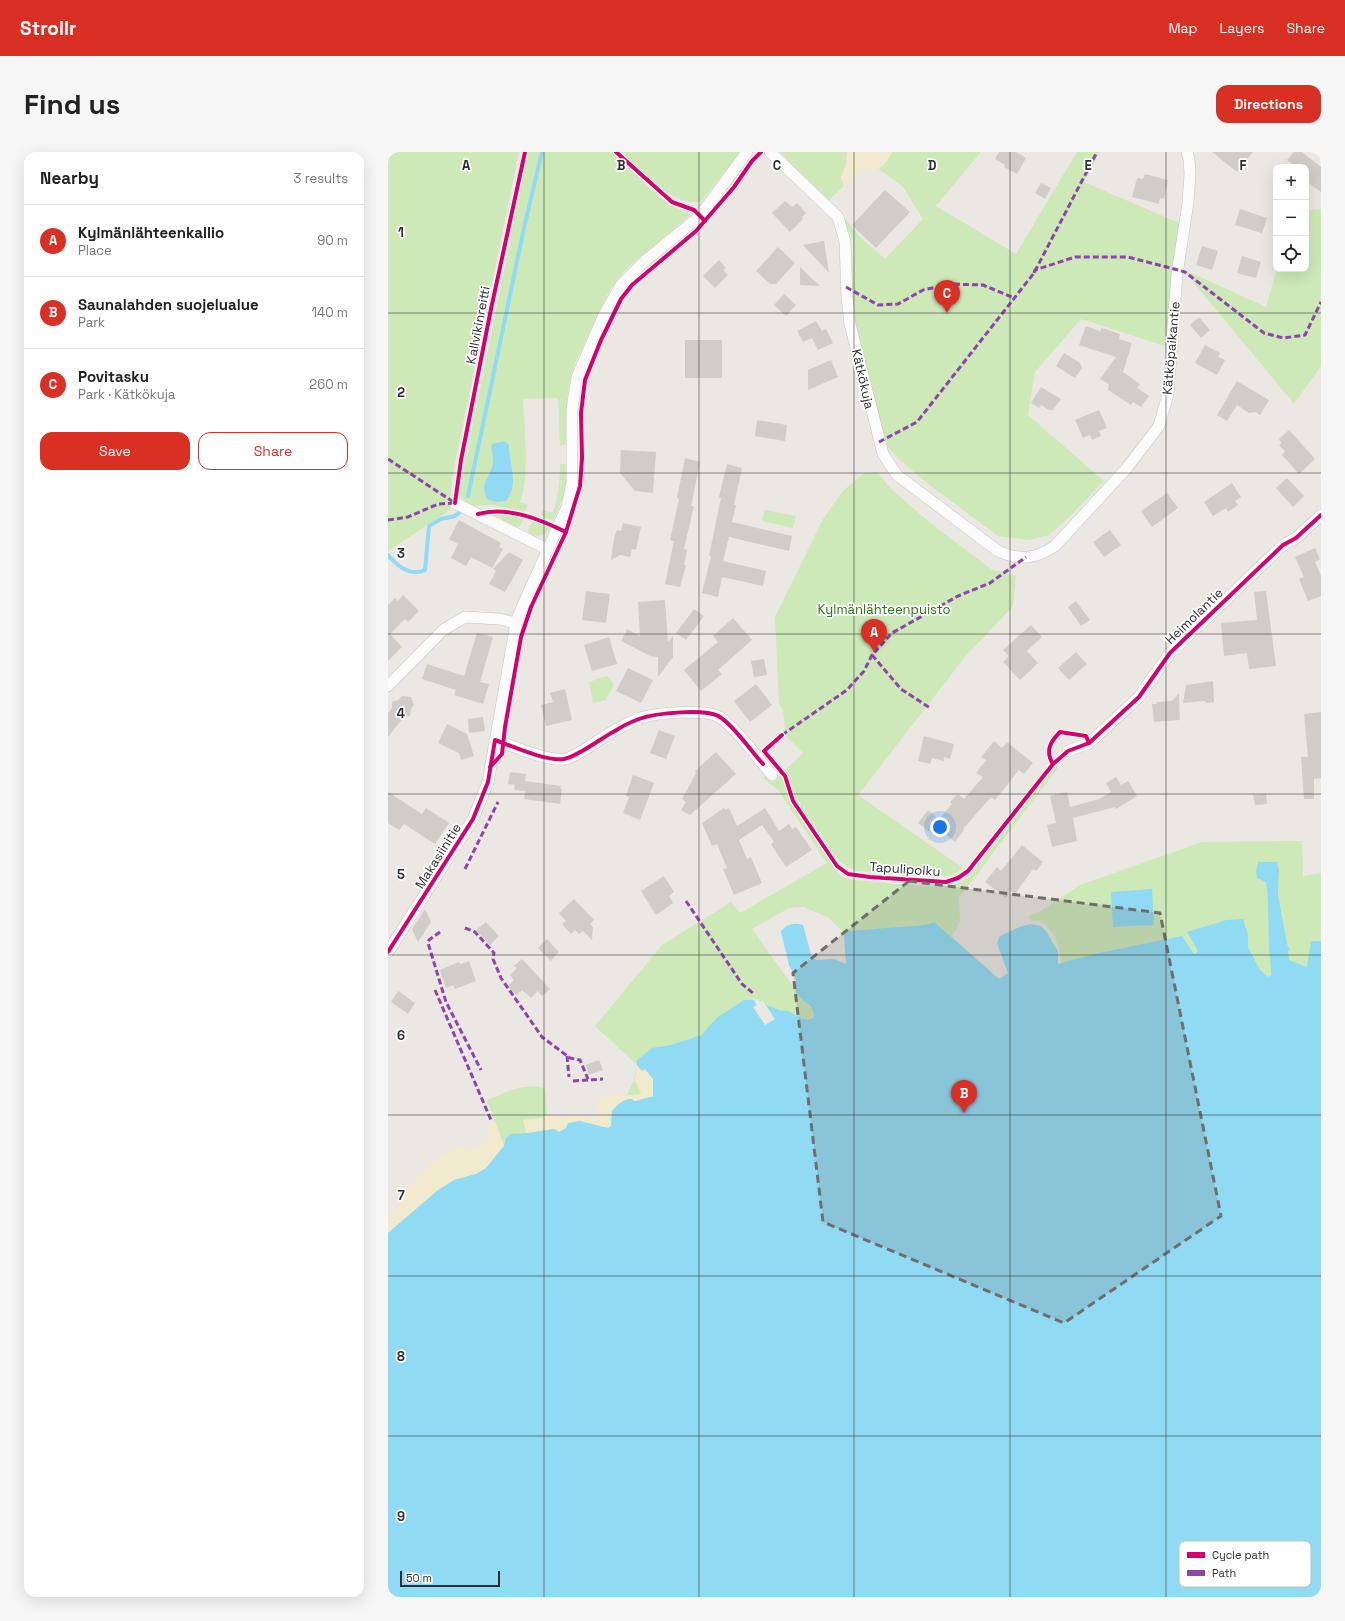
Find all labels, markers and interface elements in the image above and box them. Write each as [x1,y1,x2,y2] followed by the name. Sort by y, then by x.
[20,16,77,41] text: Strollr
[1168,19,1198,37] text: Map
[1220,19,1264,37] text: Layers
[1286,19,1325,37] text: Share
[1216,85,1321,123] button: Directions
[24,86,121,122] text: Find us
[462,157,471,174] text: A
[617,157,626,174] text: B
[773,157,781,174] text: C
[928,157,937,174] text: D
[1084,157,1092,174] text: E
[1240,157,1247,174] text: F
[1273,164,1309,272] map controls
[1273,164,1309,200] button: +
[40,167,99,189] text: Nearby
[294,170,348,187] text: 3 results
[1273,200,1309,236] button: −
[78,223,224,242] text: Kylmänlähteenkallio
[398,224,404,241] text: 1
[49,232,57,249] text: A
[317,232,348,249] text: 90 m
[1273,236,1309,272] button: locate
[78,242,112,259] text: Place
[934,280,960,313] pin: C
[462,285,494,365] street label: Kallvikinreitti
[78,295,259,314] text: Saunalahden suojelualue
[1158,301,1184,395] street label: Kätköpaikantie
[49,304,57,321] text: B
[312,304,348,321] text: 140 m
[78,314,105,331] text: Park
[848,347,878,411] street label: Kätkökuja
[78,367,149,386] text: Povitasku
[49,376,57,393] text: C
[309,376,348,393] text: 260 m
[397,384,405,401] text: 2
[78,386,175,403] text: Park · Kätkökuja
[40,432,190,470] button: Save
[198,432,348,470] button: Share
[397,545,405,562] text: 3
[1162,584,1226,648] street label: Heimolantie
[817,601,951,618] park label: Kylmänlähteenpuisto
[861,619,887,652] pin: A
[397,705,405,722] text: 4
[930,817,950,837] your location
[411,820,465,892] street label: Makasiinitie
[869,858,941,880] street label: Tapulipolku
[397,866,405,883] text: 5
[397,1027,405,1044] text: 6
[951,1080,977,1113] pin: B
[397,1187,405,1204] text: 7
[397,1348,405,1365] text: 8
[397,1508,405,1525] text: 9
[1179,1541,1311,1587] legend
[1212,1548,1269,1562] text: Cycle path
[1212,1566,1236,1580] text: Path
[400,1569,500,1588] scale bar
[406,1571,432,1585] text: 50 m

